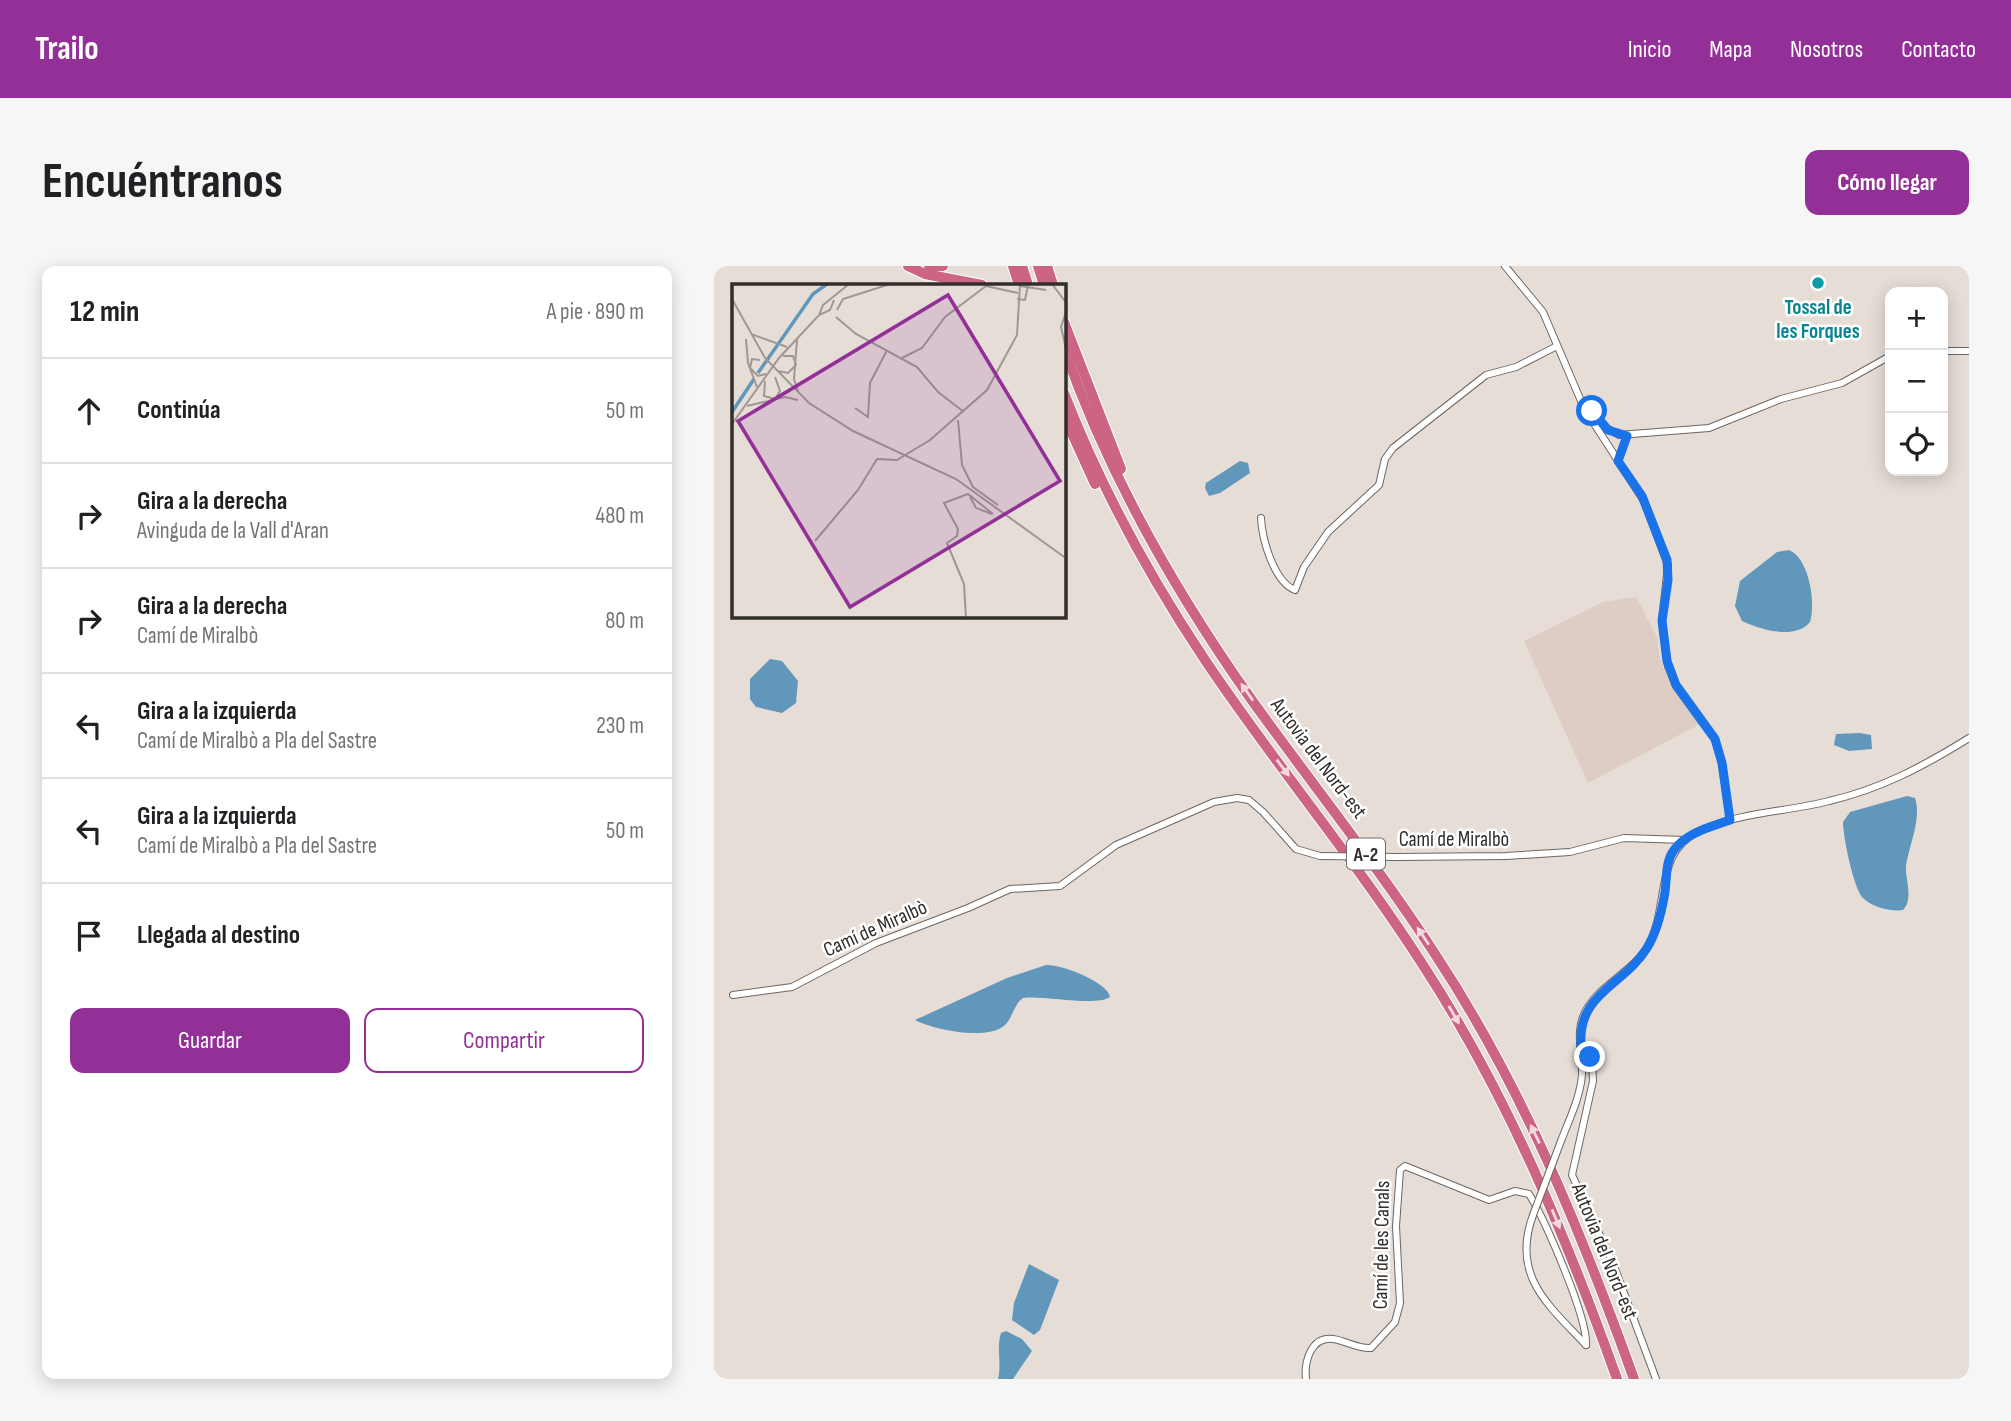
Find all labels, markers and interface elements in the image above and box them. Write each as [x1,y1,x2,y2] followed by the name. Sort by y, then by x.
[35,29,99,69] text: Trailo
[1628,35,1671,64] text: Inicio
[1709,35,1752,64] text: Mapa
[1790,35,1863,64] text: Nosotros
[1901,35,1976,64] text: Contacto
[1805,150,1969,215] button: Cómo llegar
[42,153,283,212] text: Encuéntranos
[1810,275,1826,291] marker: Tossal de les Forques
[732,284,1066,618] inset map
[1885,287,1948,476] map controls
[1885,287,1948,350] button: +
[70,294,139,330] text: 12 min
[1776,295,1860,344] place label: Tossal de les Forques
[547,298,644,326] text: A pie · 890 m
[1885,350,1948,413] button: −
[70,392,108,430] icon: ahead
[137,395,221,426] text: Continúa
[1576,395,1607,426] route start
[606,397,644,425] text: 50 m
[1885,413,1948,476] button: locate
[137,486,287,517] text: Gira a la derecha
[70,497,108,535] icon: right
[596,502,644,530] text: 480 m
[137,517,329,545] text: Avinguda de la Vall d'Aran
[137,591,287,622] text: Gira a la derecha
[70,602,108,640] icon: right
[605,607,644,635] text: 80 m
[137,622,258,650] text: Camí de Miralbò
[1240,683,1254,701] one-way arrow
[1265,692,1372,824] street label: Autovia del Nord-est
[137,696,297,727] text: Gira a la izquierda
[70,707,108,745] icon: left
[596,712,644,740] text: 230 m
[137,727,377,755] text: Camí de Miralbò a Pla del Sastre
[1276,759,1290,777] one-way arrow
[137,801,297,832] text: Gira a la izquierda
[70,812,108,850] icon: left
[606,817,644,845] text: 50 m
[1399,827,1509,852] street label: Camí de Miralbò
[137,832,377,860] text: Camí de Miralbò a Pla del Sastre
[1347,838,1385,870] road number: A-2
[820,895,931,962] street label: Camí de Miralbò
[70,917,108,955] icon: arrive
[137,920,300,951] text: Llegada al destino
[1416,927,1430,945] one-way arrow
[1448,1006,1460,1025] one-way arrow
[70,1008,350,1073] button: Guardar
[364,1008,644,1073] button: Compartir
[1574,1041,1605,1072] route end
[1529,1124,1541,1144] one-way arrow
[1566,1179,1643,1323] street label: Autovia del Nord-est
[1368,1180,1395,1310] street label: Camí de les Canals
[1551,1208,1562,1229] one-way arrow

